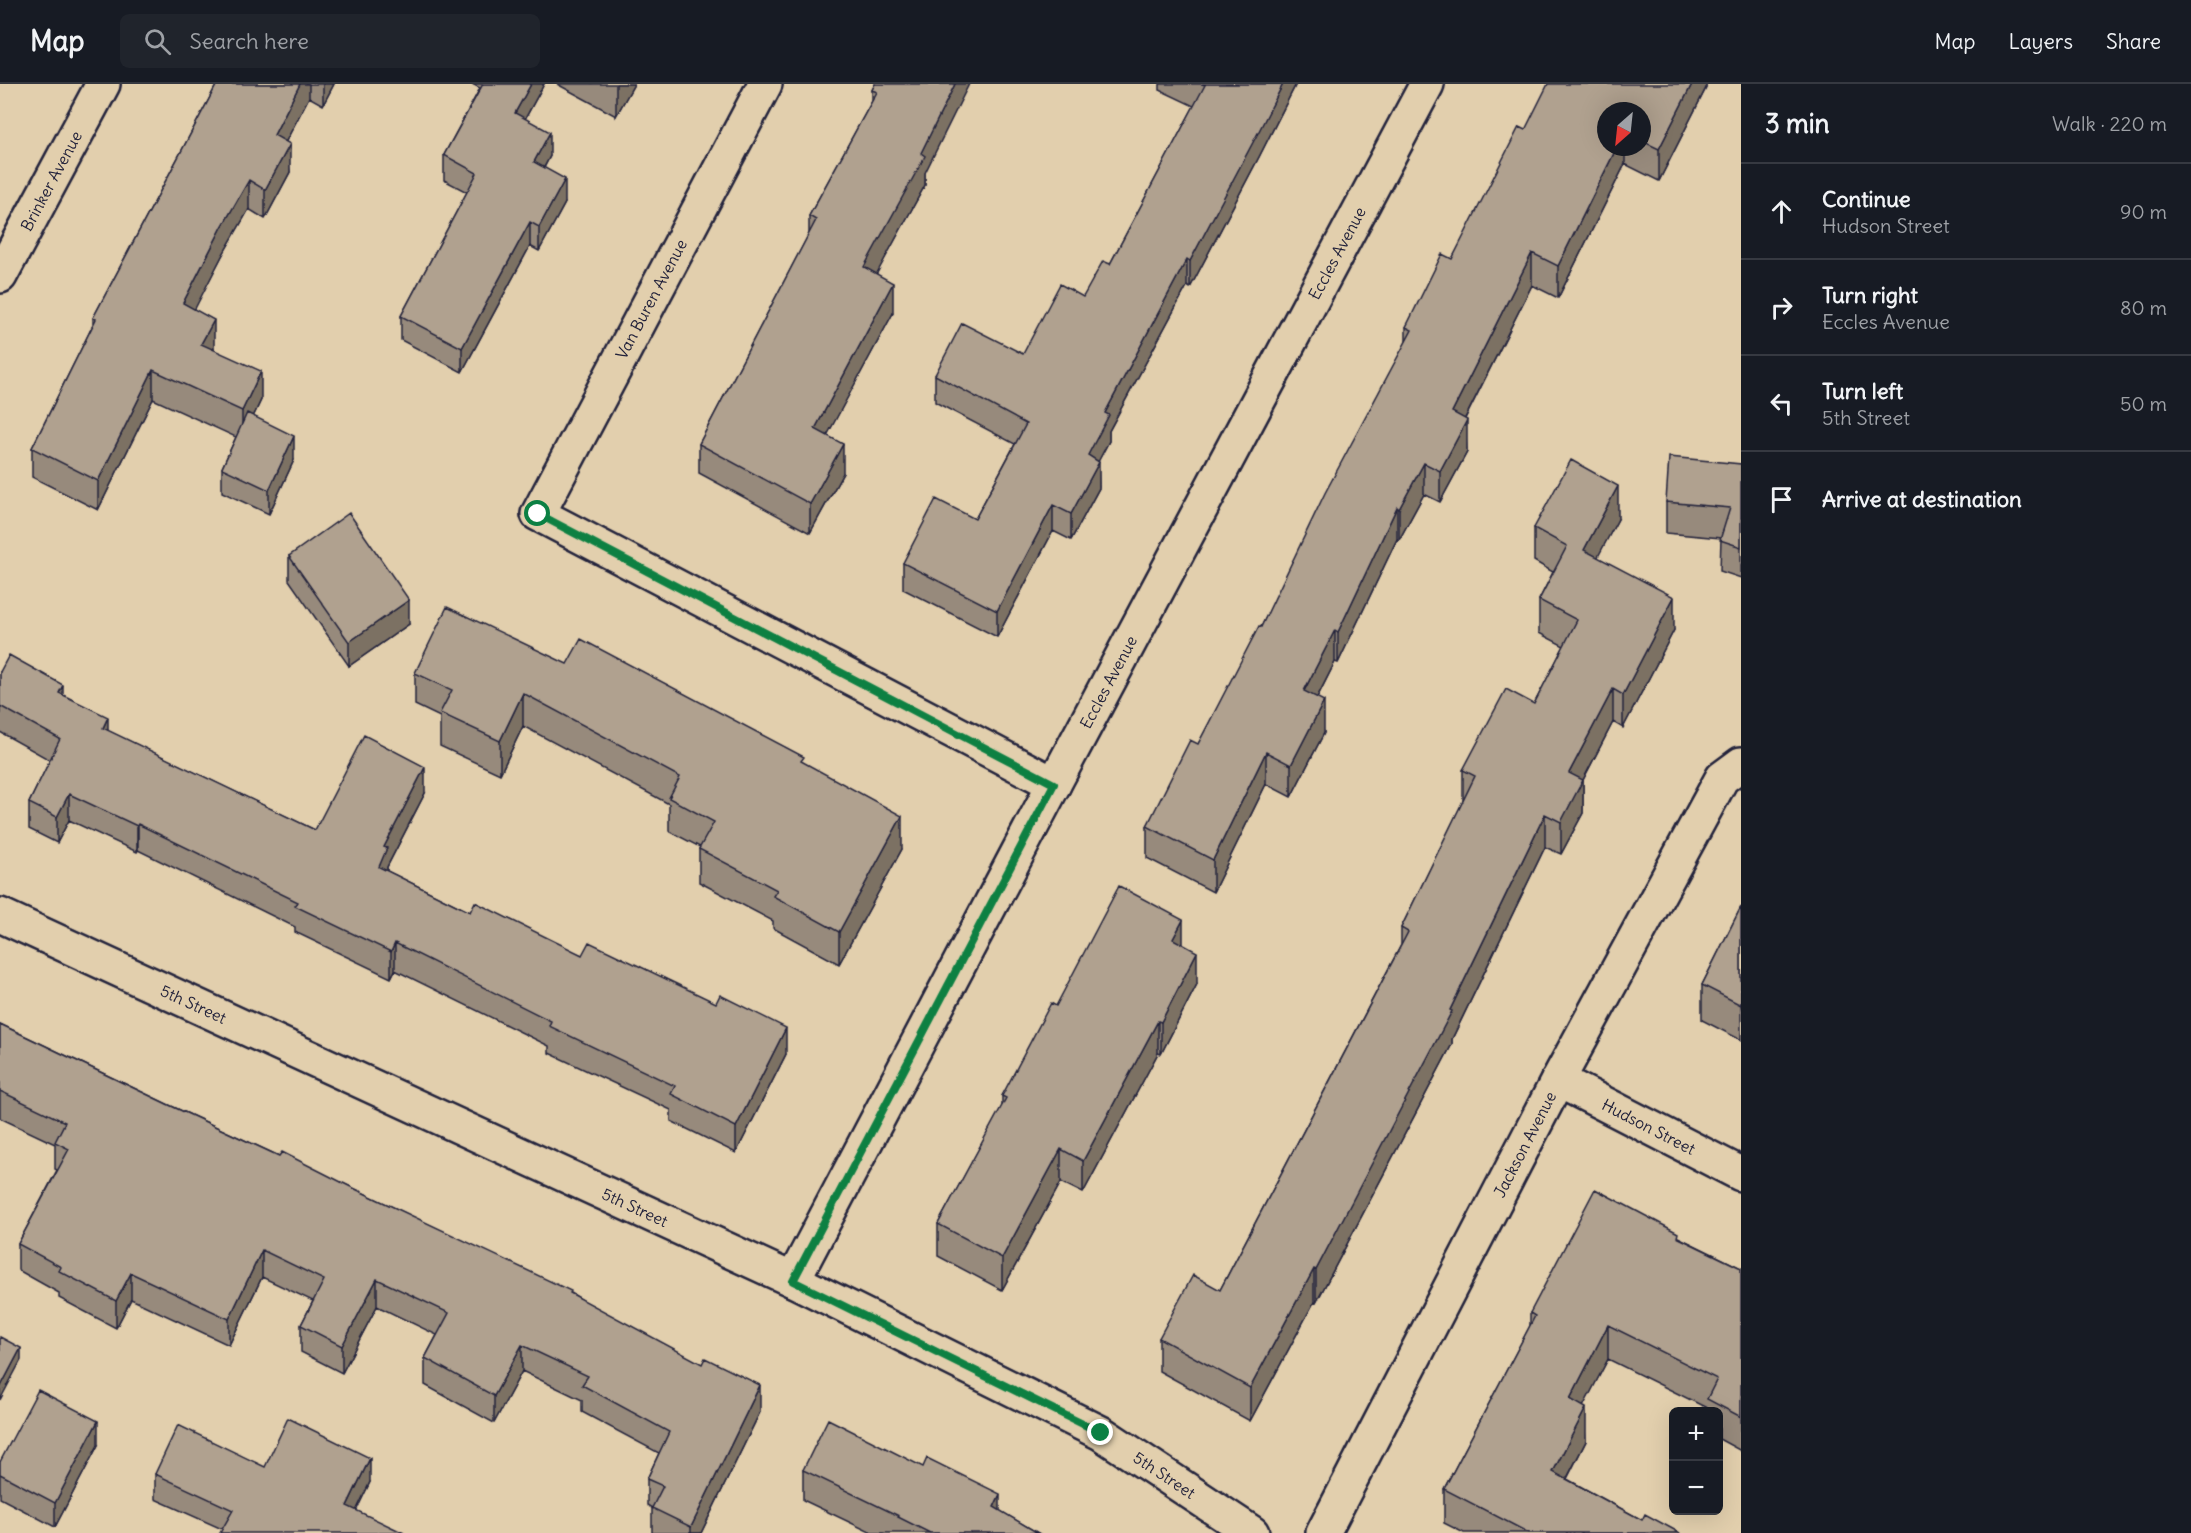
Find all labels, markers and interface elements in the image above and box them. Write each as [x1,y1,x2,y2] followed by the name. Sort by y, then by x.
[120,14,540,68] search box
[30,23,84,59] text: Map
[141,25,174,58] icon: search
[189,27,309,55] text: Search here
[1935,28,1975,55] text: Map
[2008,28,2073,55] text: Layers
[2106,28,2161,55] text: Share
[1597,102,1651,156] north arrow
[1765,107,1830,140] text: 3 min
[2052,111,2167,136] text: Walk · 220 m
[16,127,86,234] street label: Brinker Avenue
[1822,185,1911,213] text: Continue
[1765,195,1798,228] icon: ahead
[2120,199,2167,224] text: 90 m
[1304,203,1370,303] street label: Eccles Avenue
[1822,213,1950,238] text: Hudson Street
[611,236,691,362] street label: Van Buren Avenue
[1822,281,1918,309] text: Turn right
[1765,291,1798,324] icon: right
[2120,295,2167,320] text: 80 m
[1822,309,1950,334] text: Eccles Avenue
[1822,377,1903,405] text: Turn left
[1765,387,1798,420] icon: left
[2120,391,2167,416] text: 50 m
[1822,405,1910,430] text: 5th Street
[1765,483,1798,516] icon: arrive
[1822,485,2022,513] text: Arrive at destination
[524,500,550,526] route start
[1075,632,1141,732] street label: Eccles Avenue
[157,980,230,1028] street label: 5th Street
[1489,1088,1560,1201] street label: Jackson Avenue
[1599,1094,1699,1159] street label: Hudson Street
[599,1183,672,1231] street label: 5th Street
[1669,1407,1723,1515] map controls
[1669,1407,1723,1461] button: +
[1087,1419,1113,1445] route end
[1130,1447,1200,1503] street label: 5th Street
[1669,1461,1723,1515] button: −

